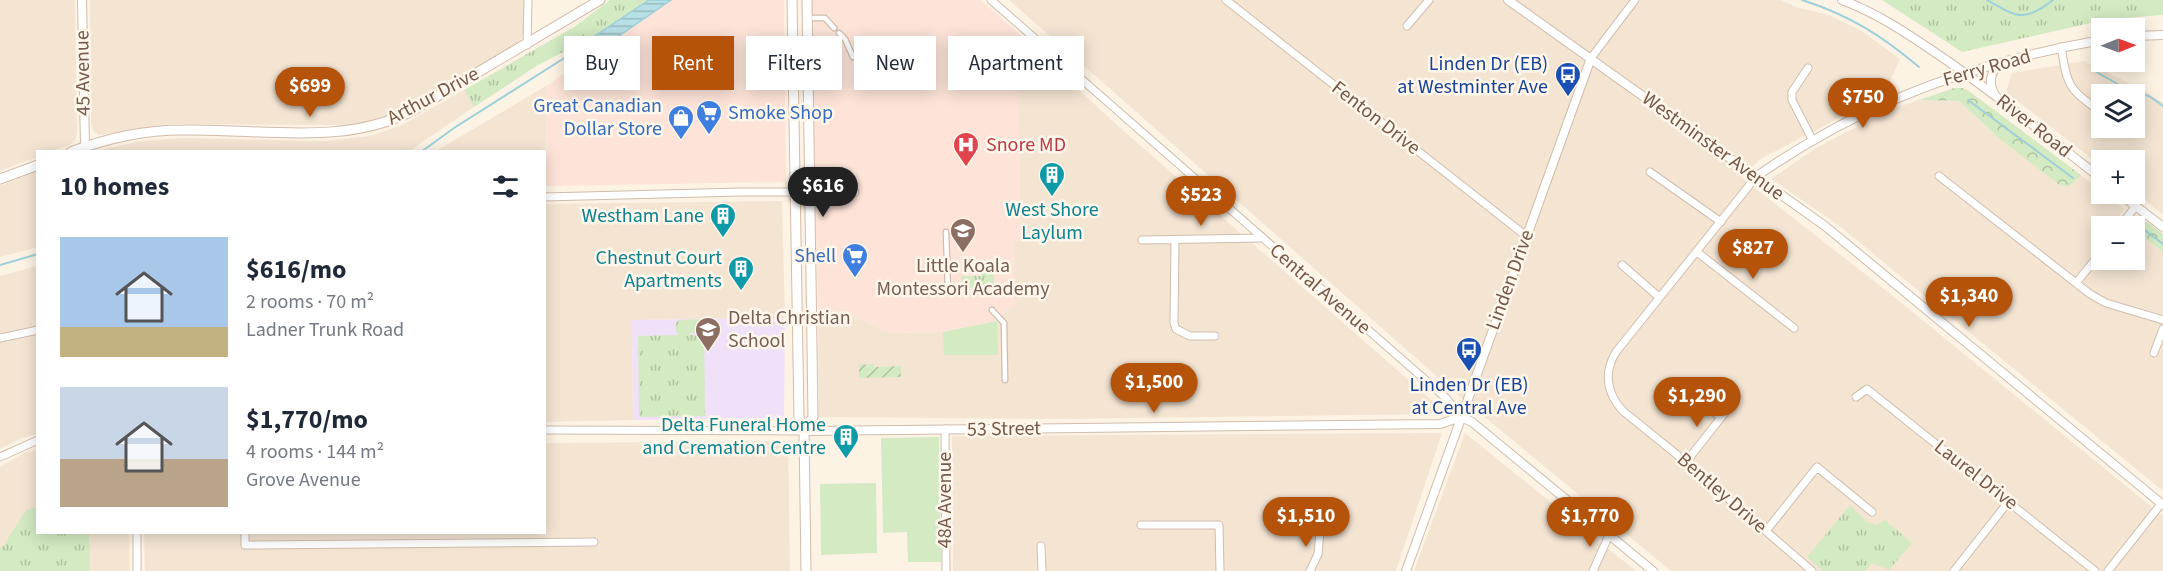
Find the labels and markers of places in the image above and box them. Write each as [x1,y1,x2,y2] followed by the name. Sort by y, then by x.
[1397,50,1548,101] place label: Linden Dr (EB) at Westminter Ave
[1553,60,1583,98] bus stop icon: Linden Dr (EB) at Westminter Ave
[274,67,346,118] pin: $699
[1827,78,1899,129] pin: $750
[533,92,662,143] place label: Great Canadian Dollar Store
[694,98,724,136] supermarket icon: Smoke Shop
[728,99,833,127] place label: Smoke Shop
[666,103,696,141] shop icon: Great Canadian Dollar Store
[951,130,981,168] hospital icon: Snore MD
[986,131,1066,159] place label: Snore MD
[1037,160,1067,198] building icon: West Shore Laylum
[787,167,859,218] pin: $616
[1165,176,1237,227] pin: $523
[1005,196,1099,247] place label: West Shore Laylum
[708,201,738,239] building icon: Westham Lane
[581,202,704,230] place label: Westham Lane
[948,216,978,254] school or university icon: Little Koala Montessori Academy
[1717,229,1789,280] pin: $827
[840,241,870,279] supermarket icon: Shell
[794,242,836,270] place label: Shell
[596,244,722,295] place label: Chestnut Court Apartments
[877,252,1050,303] place label: Little Koala Montessori Academy
[726,254,756,292] building icon: Chestnut Court Apartments
[1920,277,2018,328] pin: $1,340
[728,304,851,355] place label: Delta Christian School
[693,315,723,353] school or university icon: Delta Christian School
[1454,335,1484,373] bus stop icon: Linden Dr (EB) at Central Ave
[1105,363,1203,414] pin: $1,500
[1409,371,1529,422] place label: Linden Dr (EB) at Central Ave
[1648,377,1746,428] pin: $1,290
[642,411,826,462] place label: Delta Funeral Home and Cremation Centre
[831,422,861,460] building icon: Delta Funeral Home and Cremation Centre
[1257,497,1355,548] pin: $1,510
[1541,497,1639,548] pin: $1,770

